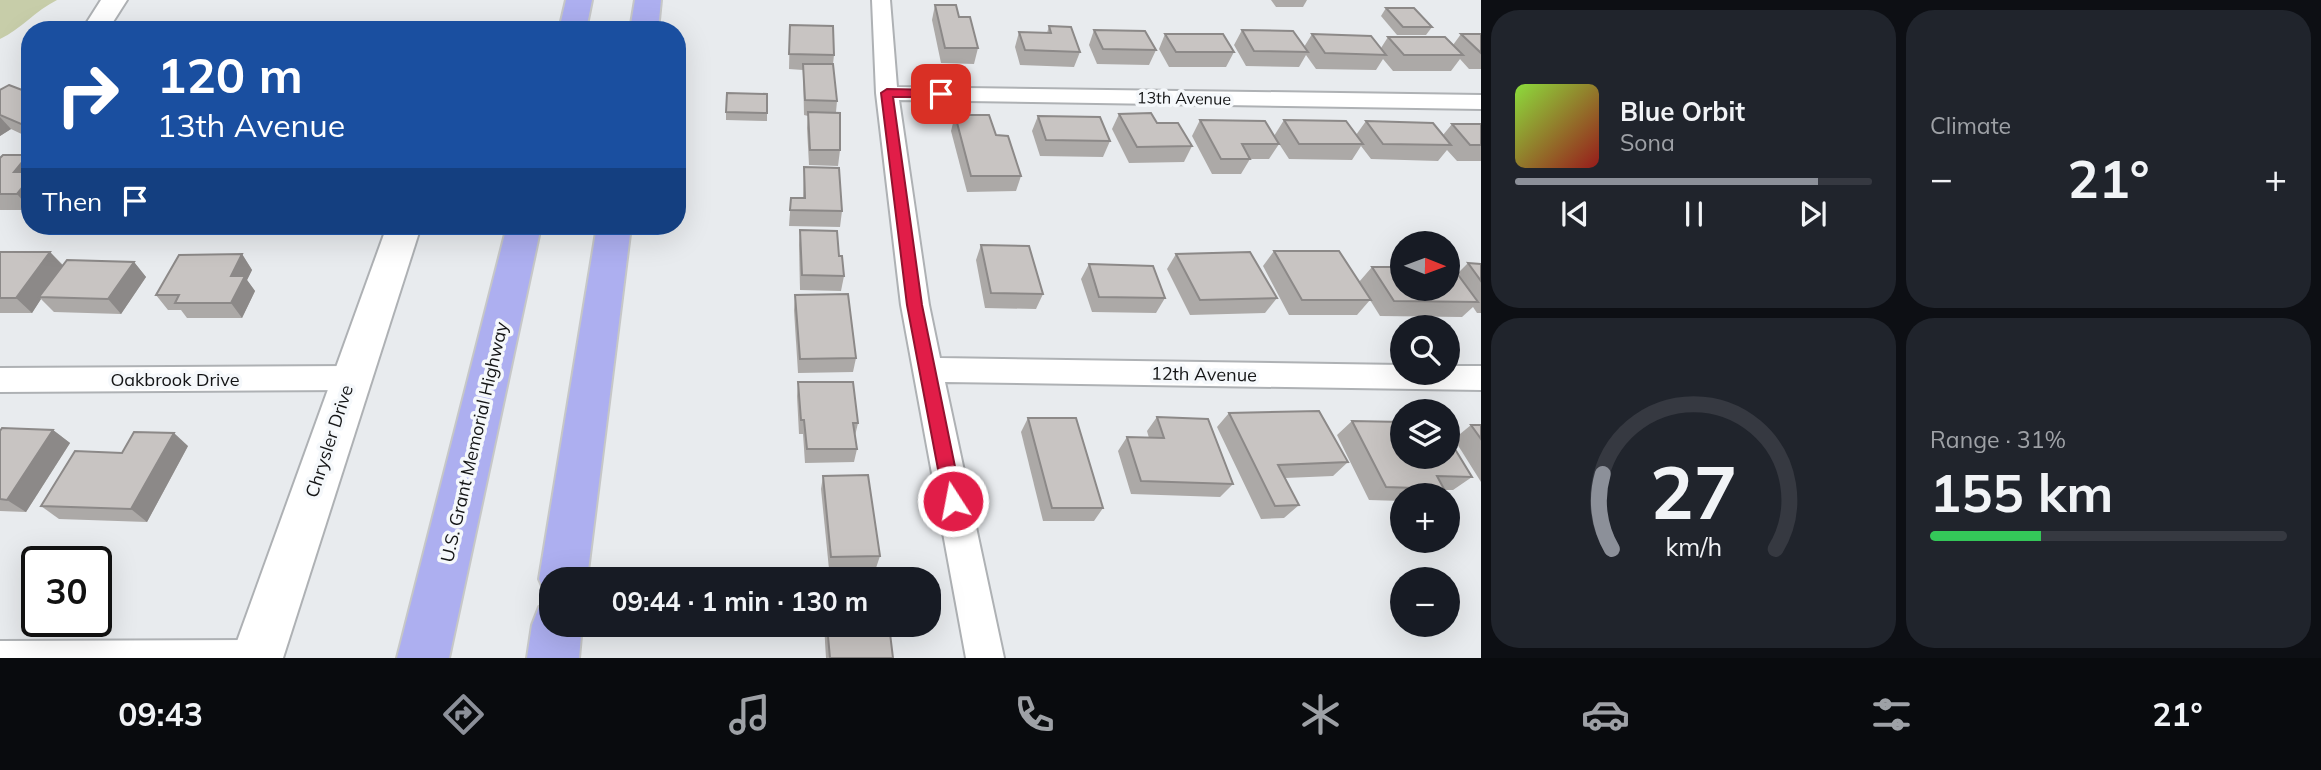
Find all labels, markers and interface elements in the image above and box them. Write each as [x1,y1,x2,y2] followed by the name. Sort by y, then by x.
[157,44,303,105] text: 120 m
[42,49,133,140] icon: right
[911,64,971,124] pin
[922,75,960,113] icon: arrive
[1137,87,1231,109] street label: 13th Avenue
[1620,95,1745,128] text: Blue Orbit
[157,105,345,145] text: 13th Avenue
[1930,111,2011,140] text: Climate
[1620,128,1675,157] text: Sona
[2067,146,2150,211] text: 21°
[1930,154,1953,202] text: −
[2264,154,2287,202] text: +
[116,182,154,220] icon: arrive
[42,185,102,218] text: Then
[1556,195,1594,233] icon: previous
[1675,195,1713,233] icon: pause
[1794,195,1832,233] icon: next
[1390,231,1460,301] north arrow
[1390,231,1460,637] map controls
[1390,315,1460,385] button: search
[435,319,513,564] street label: U.S. Grant Memorial Highway
[1151,362,1257,386] street label: 12th Avenue
[110,368,240,391] street label: Oakbrook Drive
[300,382,358,500] street label: Chrysler Drive
[1390,399,1460,469] button: layers
[1930,425,2066,454] text: Range · 31%
[1650,446,1737,537] text: 27
[1930,460,2113,525] text: 155 km
[916,464,990,538] position arrow
[1390,483,1460,553] button: +
[1665,531,1722,562] text: km/h
[21,546,112,637] speed limit sign: 30
[1390,567,1460,637] button: −
[612,585,868,618] text: 09:44 · 1 min · 130 m
[439,690,488,739] icon: directions
[725,690,774,739] icon: music
[1010,690,1059,739] icon: phone
[1296,690,1345,739] icon: climate
[1581,690,1630,739] icon: car
[1867,690,1916,739] icon: filters
[118,694,203,734] text: 09:43
[2152,694,2203,734] text: 21°

